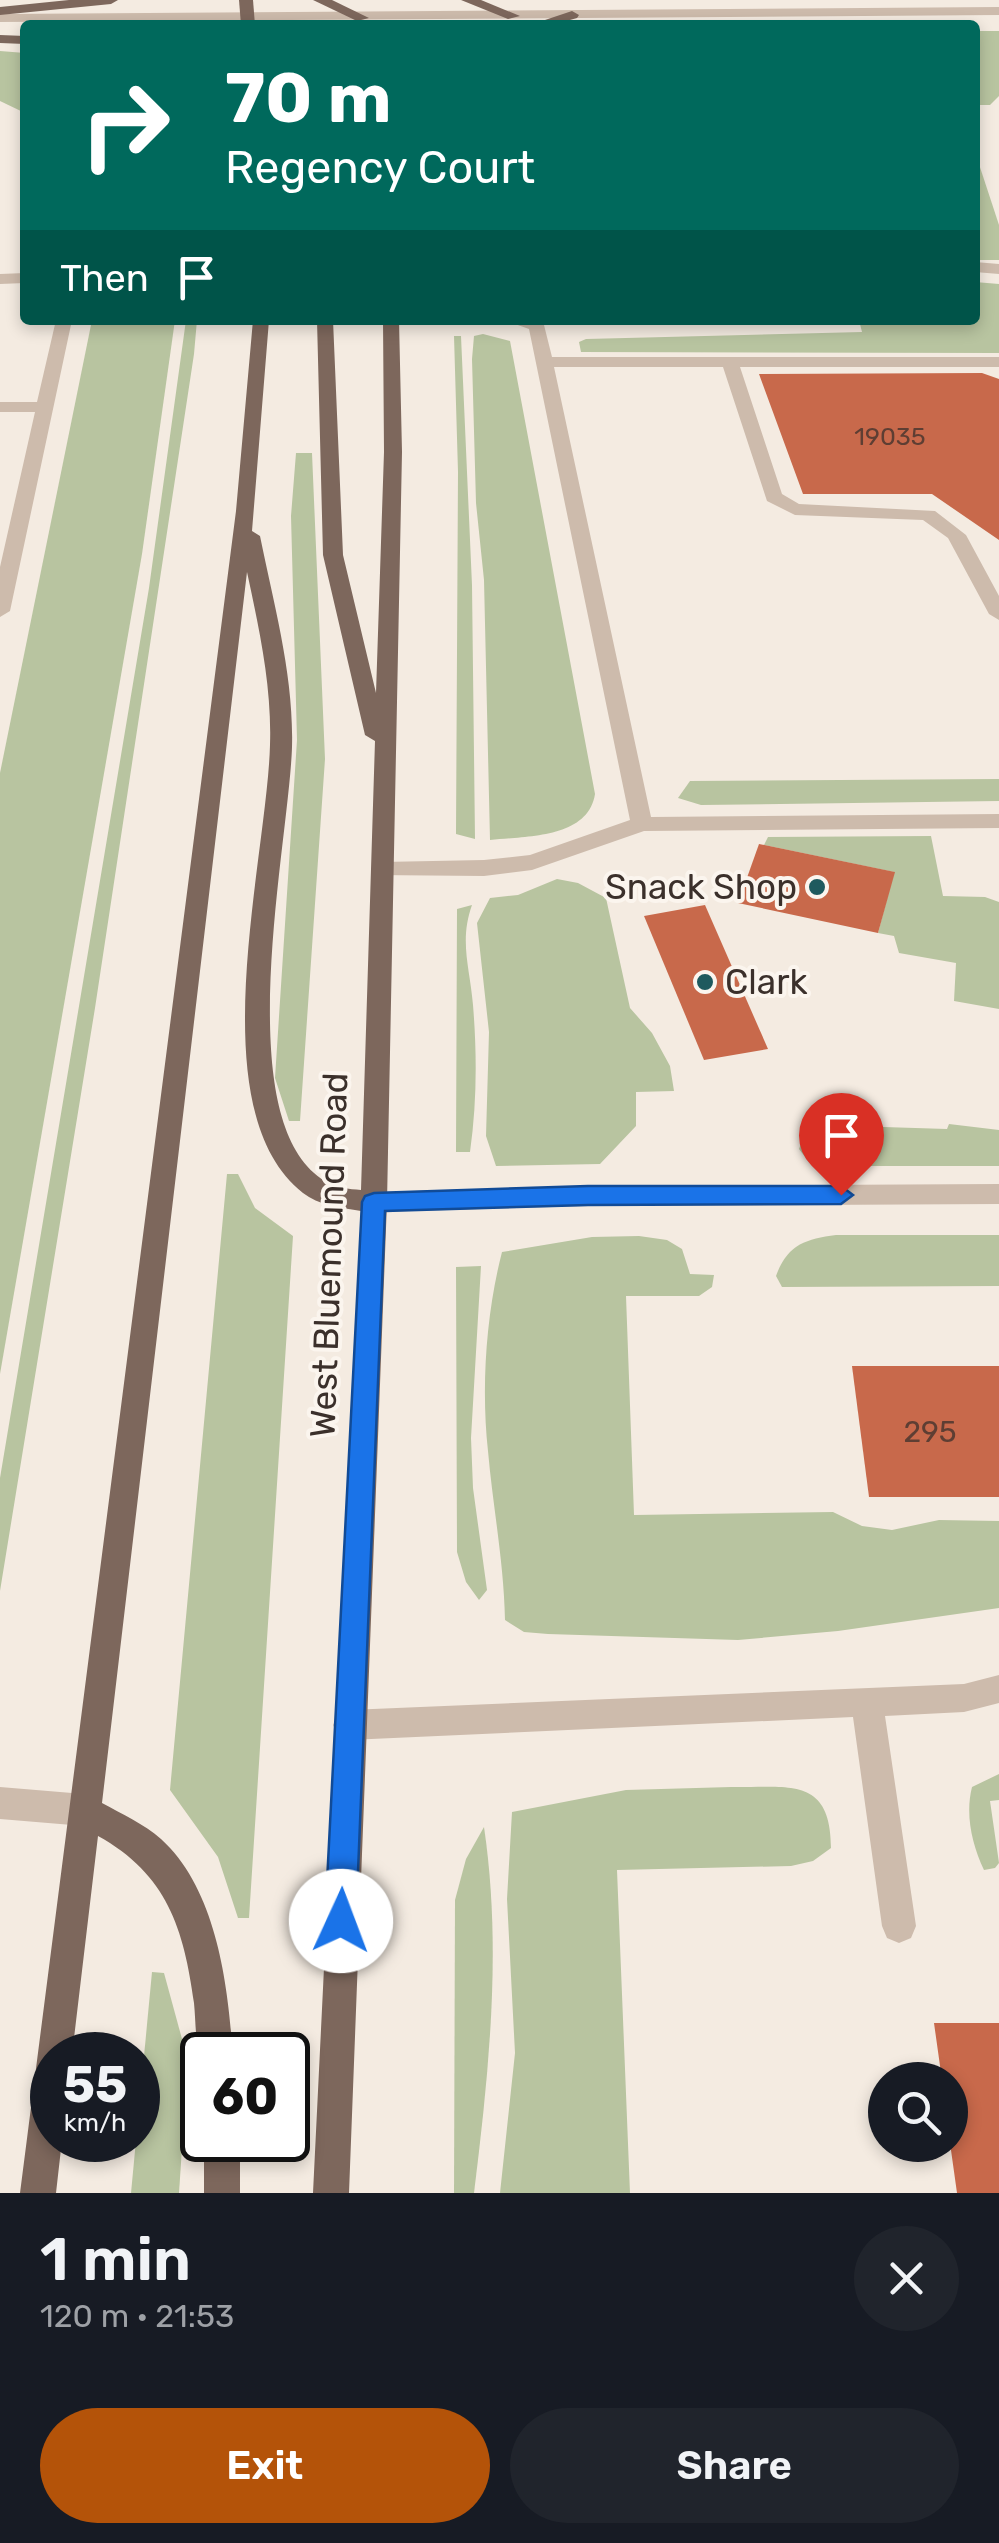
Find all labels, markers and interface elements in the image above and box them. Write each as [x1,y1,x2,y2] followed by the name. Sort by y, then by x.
[225,57,392,140] text: 70 m
[60,60,190,190] icon: right
[225,141,535,194] text: Regency Court
[169,250,224,305] icon: arrive
[60,255,149,301] text: Then
[854,422,926,451] house number: 19035
[605,866,797,908] place label: Snack Shop
[806,876,828,898] marker: Snack Shop
[725,961,808,1003] place label: Clark
[694,971,716,993] marker: Clark
[302,1072,356,1438] street label: West Bluemound Road
[799,1093,884,1196] pin
[814,1108,869,1163] icon: arrive
[903,1414,957,1450] house number: 295
[289,1869,393,1973] position arrow
[180,2032,310,2162] speed limit sign: 60
[63,2055,127,2115] text: 55
[868,2062,968,2162] map controls
[868,2062,968,2162] button: search
[64,2108,126,2137] text: km/h
[40,2224,191,2295] text: 1 min
[854,2226,959,2331] button: close
[40,2297,234,2335] text: 120 m · 21:53
[40,2408,490,2523] button: Exit
[510,2408,959,2523] button: Share

